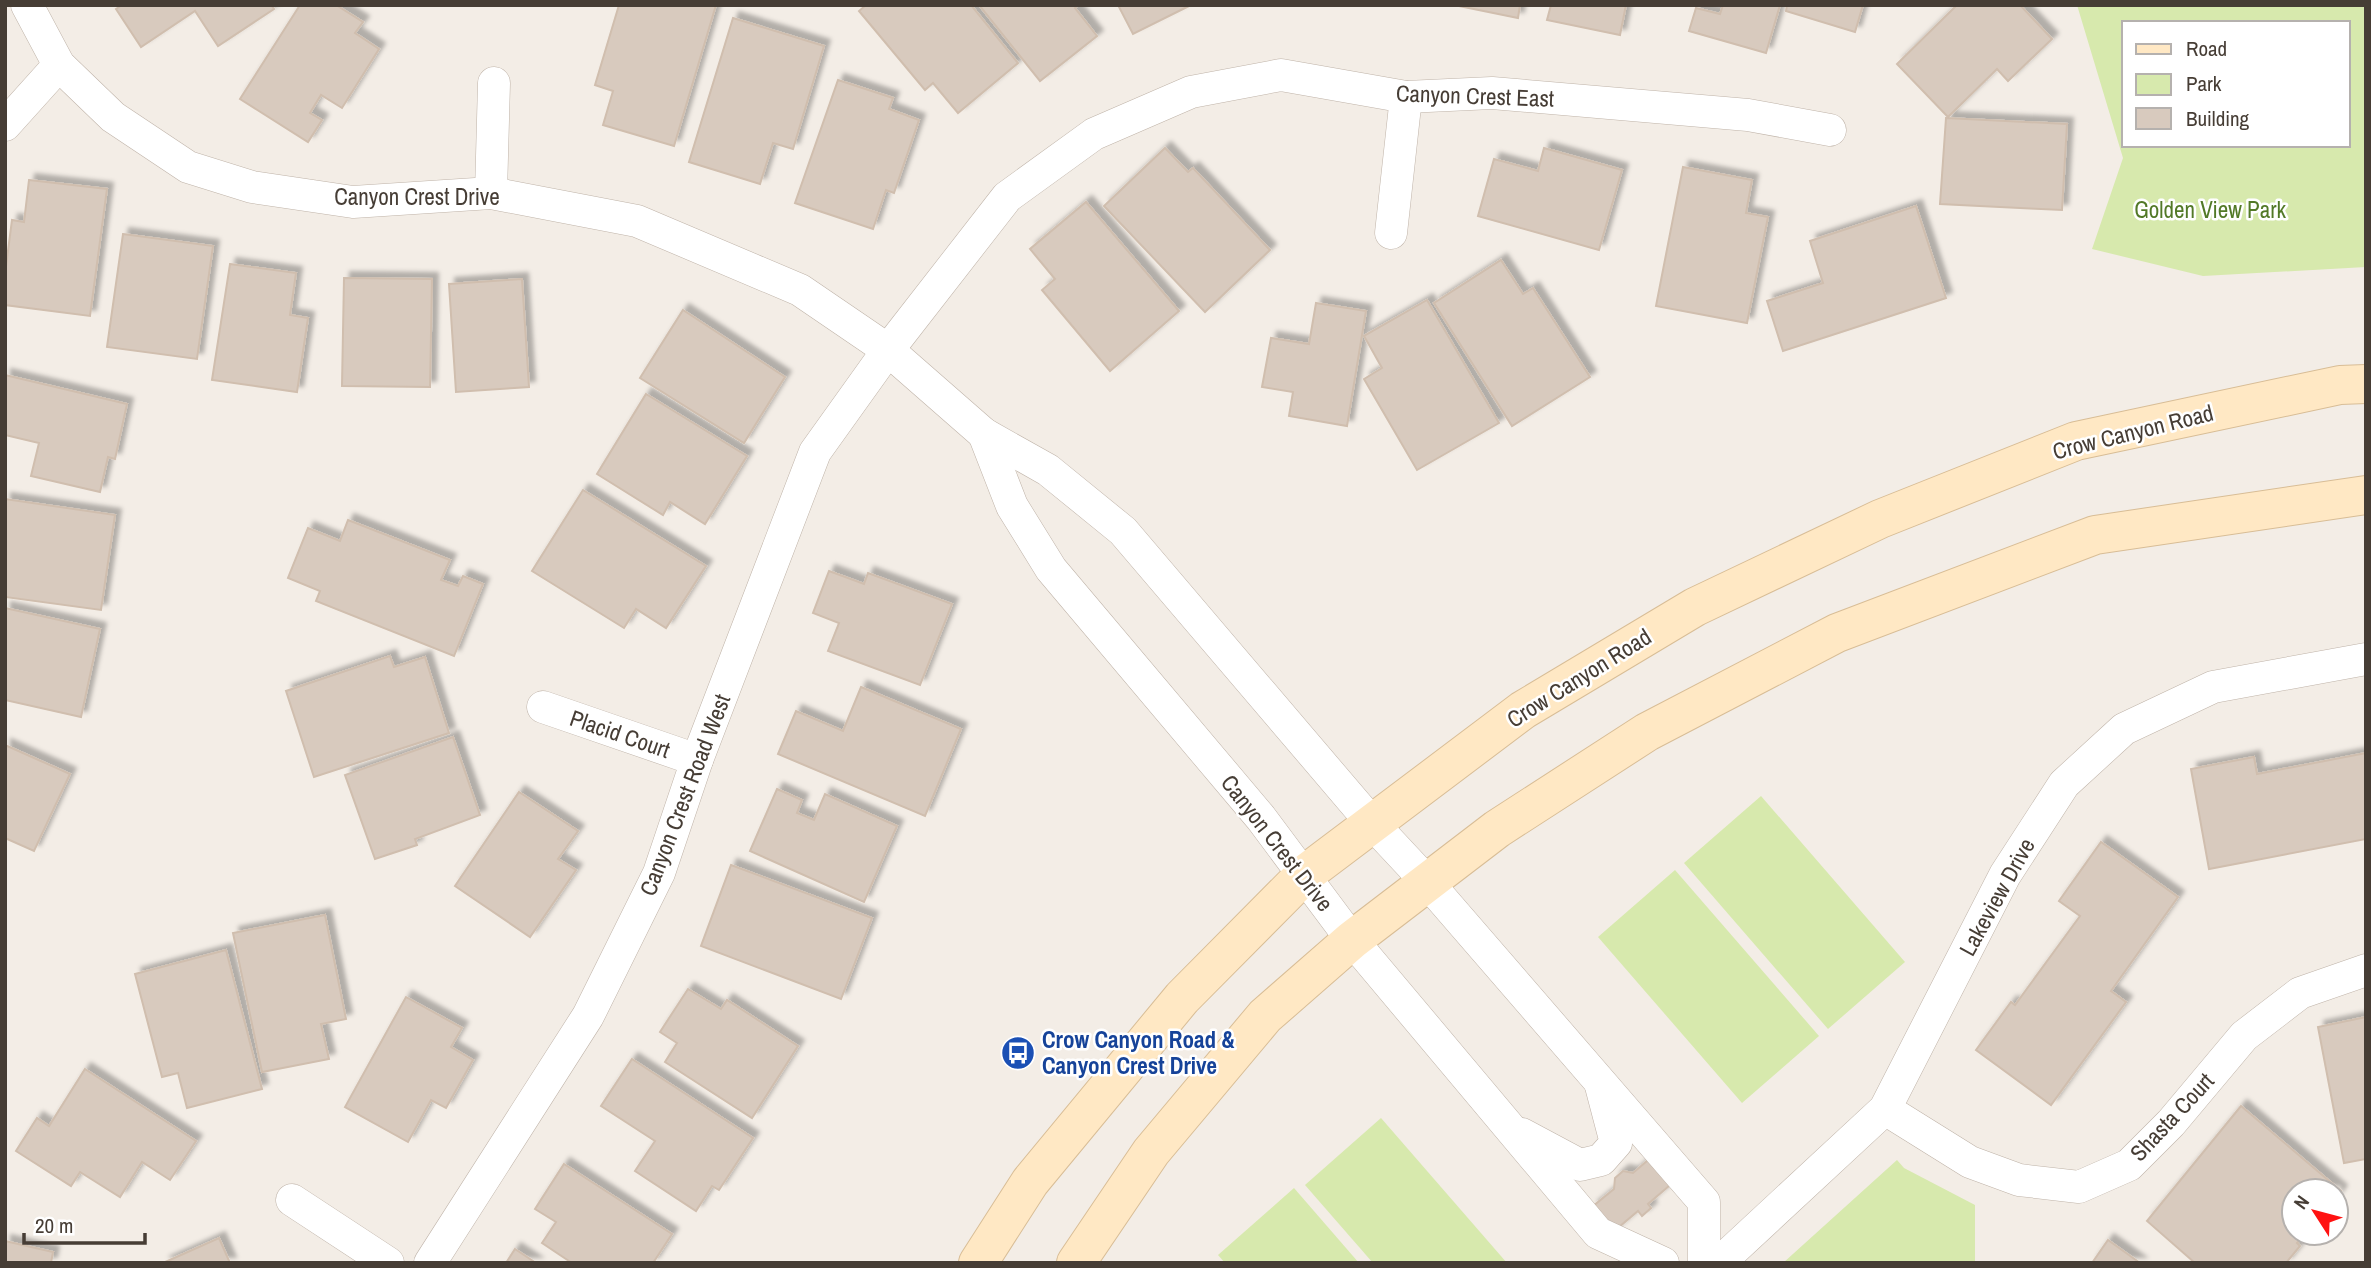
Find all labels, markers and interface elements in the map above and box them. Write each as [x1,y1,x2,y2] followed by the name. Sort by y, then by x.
[2122,21,2350,147] legend
[2186,34,2227,63] text: Road
[2186,69,2222,98] text: Park
[1395,77,1555,114] street label: Canyon Crest East
[2186,104,2250,133] text: Building
[334,181,500,212] street label: Canyon Crest Drive
[2134,194,2286,225] park label: Golden View Park
[2049,397,2216,466] street label: Crow Canyon Road
[1501,621,1657,734] street label: Crow Canyon Road
[632,690,737,900] street label: Canyon Crest Road West
[566,702,674,765] street label: Placid Court
[1214,768,1341,917] street label: Canyon Crest Drive
[1951,832,2042,961] street label: Lakeview Drive
[1042,1024,1235,1081] place label: Crow Canyon Road & Canyon Crest Drive
[999,1034,1037,1072] bus stop icon: Crow Canyon Road & Canyon Crest Drive
[2123,1066,2221,1167] street label: Shasta Court
[2280,1177,2350,1247] north arrow
[2287,1190,2315,1214] text: N
[24,1202,145,1246] scale bar
[35,1211,73,1240] text: 20 m

